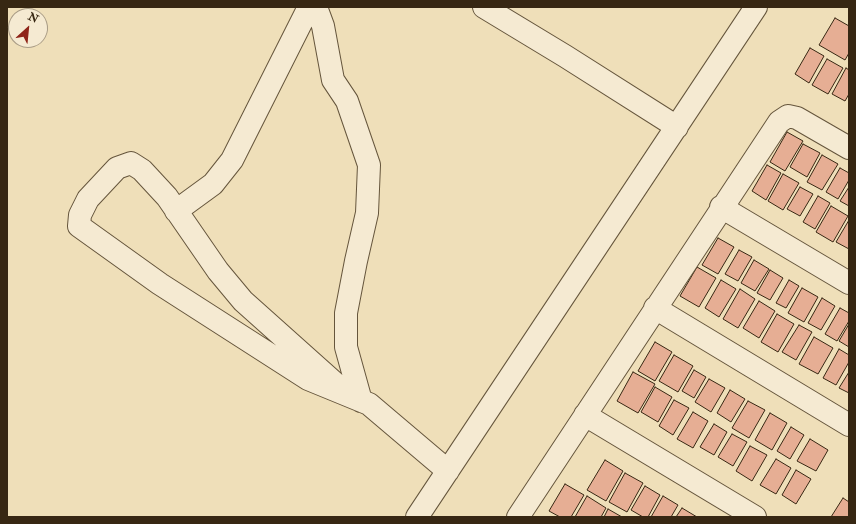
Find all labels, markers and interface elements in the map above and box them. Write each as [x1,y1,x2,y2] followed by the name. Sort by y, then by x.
[8,8,48,48] north arrow
[26,10,41,26] text: N

